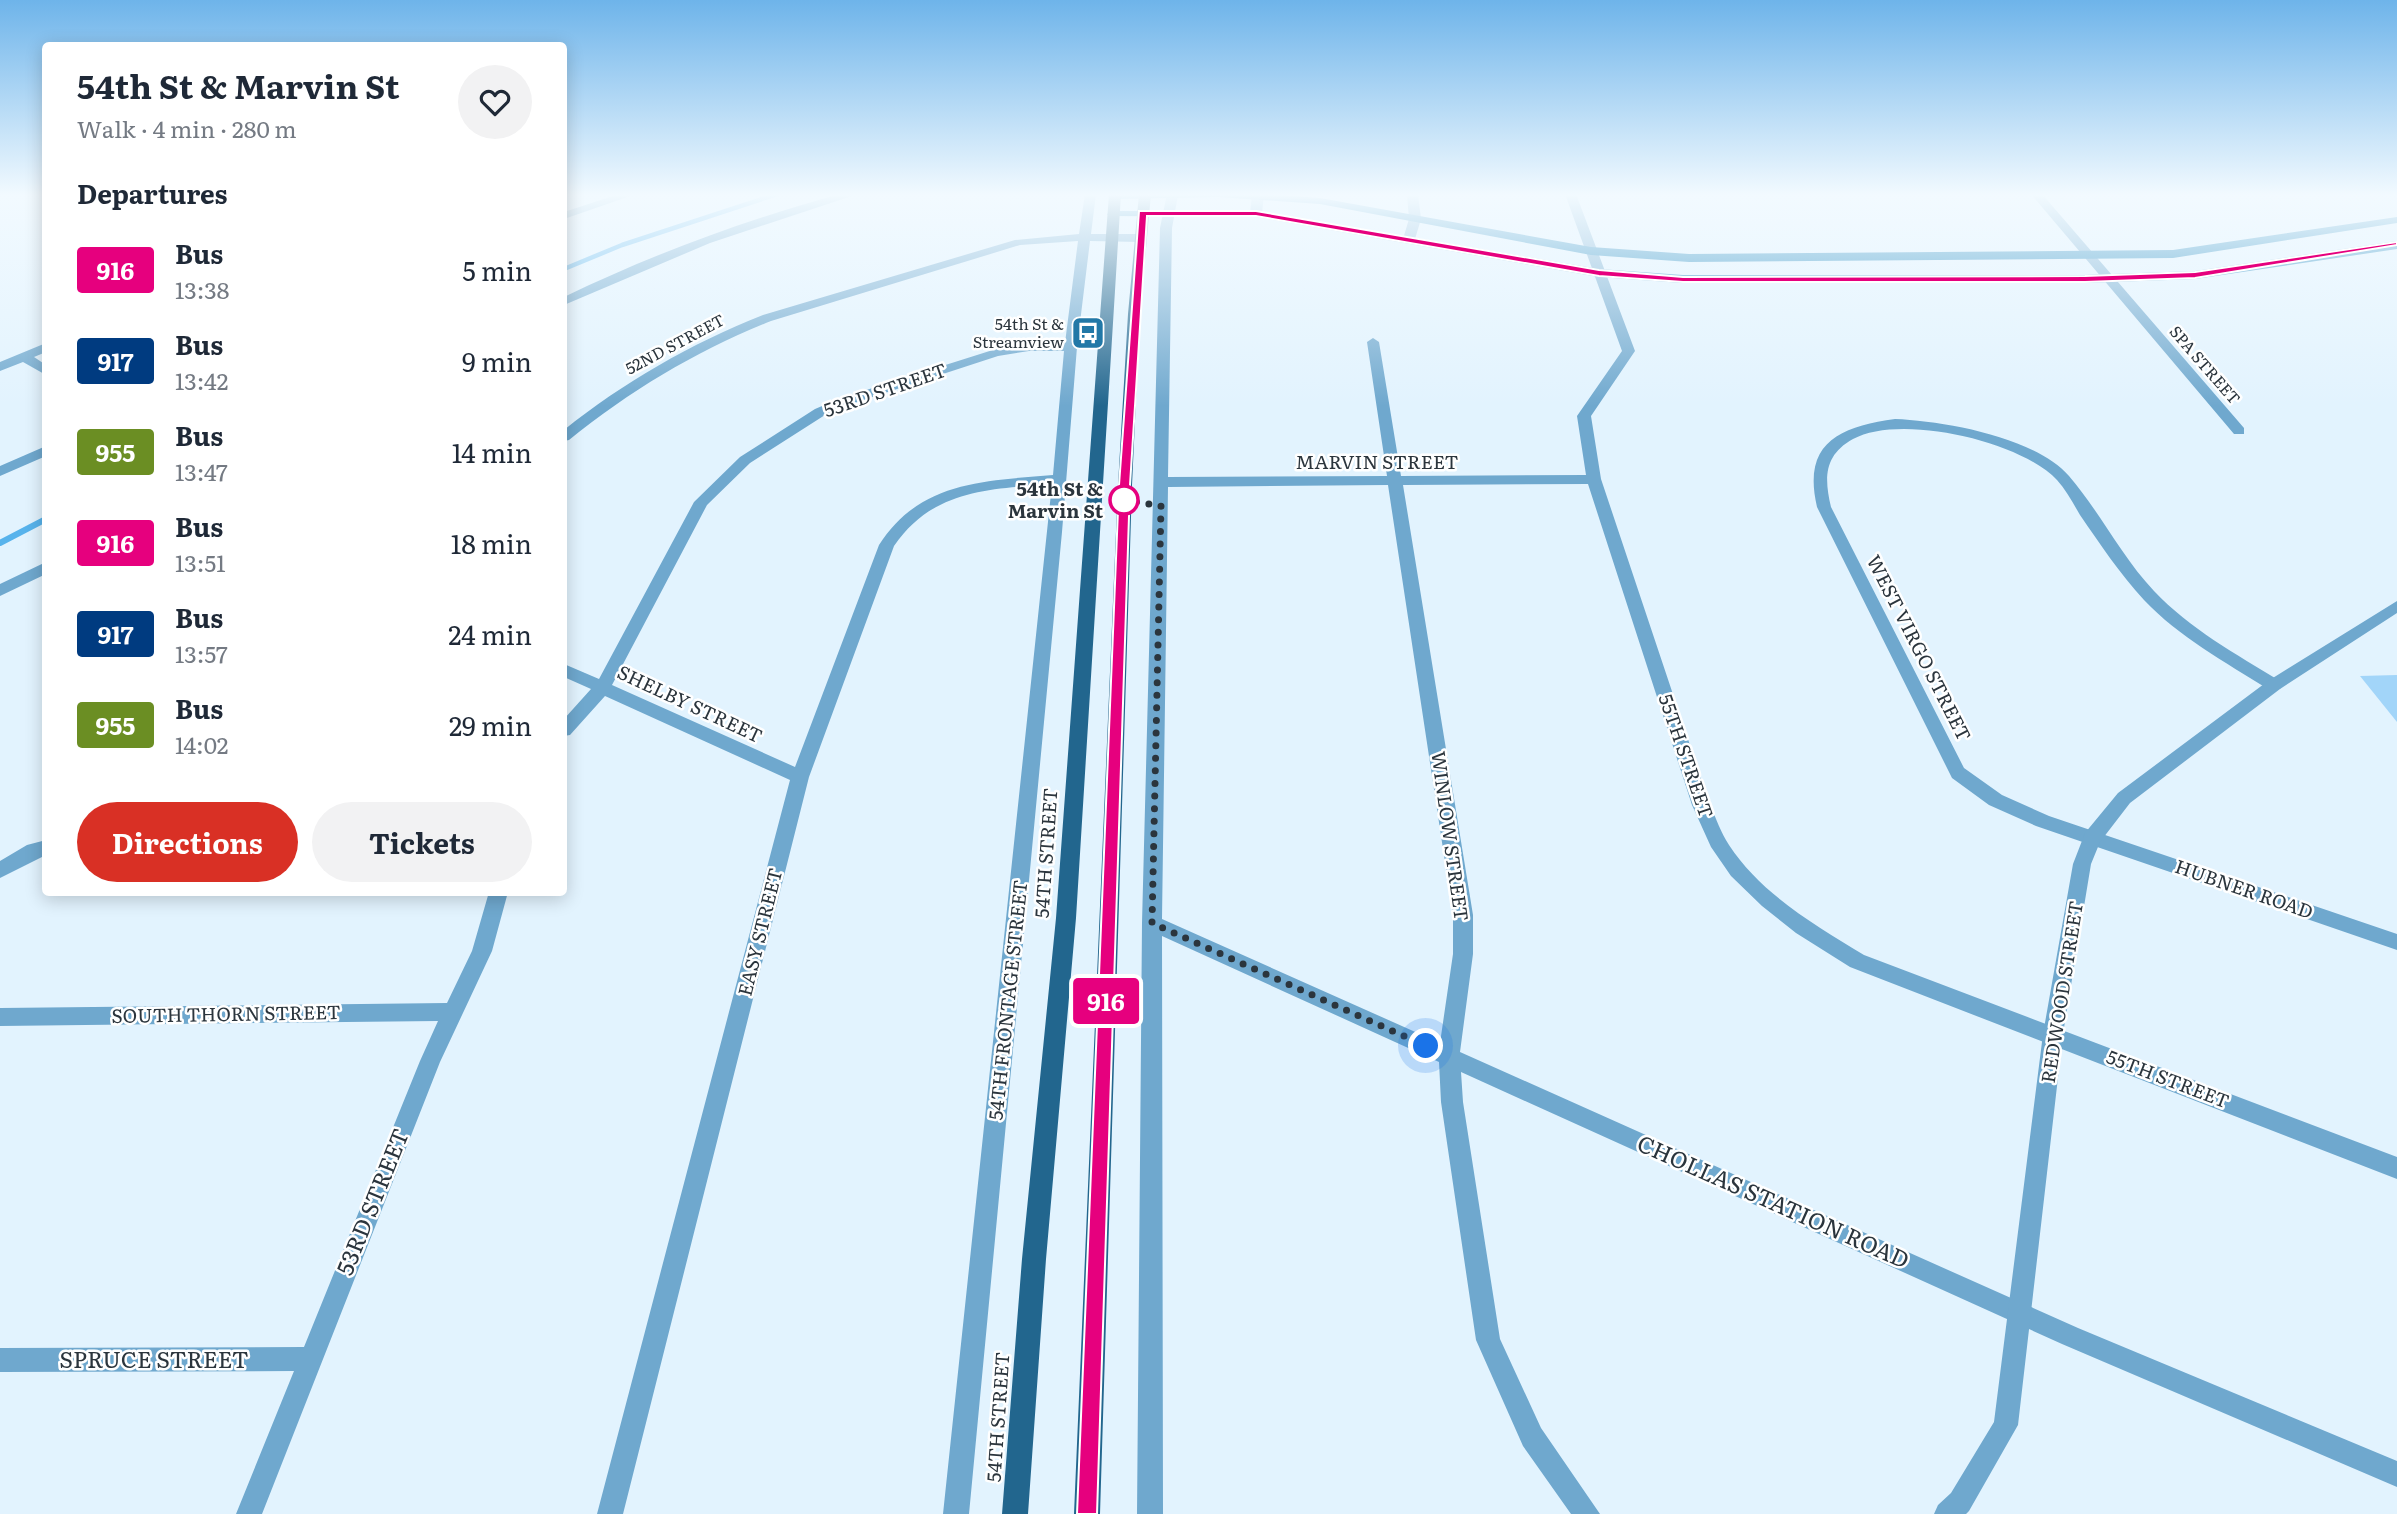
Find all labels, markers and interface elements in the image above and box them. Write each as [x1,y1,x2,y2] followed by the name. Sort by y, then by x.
[77,60,399,109] text: 54th St & Marvin St
[458,65,532,139] button: heart
[77,111,297,145] text: Walk · 4 min · 280 m
[77,173,228,212] text: Departures
[175,233,223,272] text: Bus
[463,250,532,289] text: 5 min
[97,252,134,287] text: 916
[175,272,229,306] text: 13:38
[621,307,729,379] street label: 52ND STREET
[973,311,1064,353] place label: 54th St & Streamview
[1069,314,1107,352] bus stop icon: 54th St & Streamview
[2165,320,2247,409] street label: SPA STREET
[175,324,223,363] text: Bus
[462,341,532,380] text: 9 min
[97,343,134,378] text: 917
[819,355,950,423] street label: 53RD STREET
[175,363,228,397] text: 13:42
[175,415,223,454] text: Bus
[452,432,532,471] text: 14 min
[96,434,135,469] text: 955
[1295,447,1459,475] street label: MARVIN STREET
[175,454,228,488] text: 13:47
[1008,474,1104,524] place label: 54th St & Marvin St
[1109,485,1139,515] marker: 54th St & Marvin St
[175,506,223,545] text: Bus
[451,523,532,562] text: 18 min
[97,525,134,560] text: 916
[175,545,226,579] text: 13:51
[1861,550,1979,745] street label: WEST VIRGO STREET
[175,597,223,636] text: Bus
[448,614,532,653] text: 24 min
[97,616,134,651] text: 917
[175,636,228,670] text: 13:57
[613,657,768,749] street label: SHELBY STREET
[175,688,223,727] text: Bus
[1653,690,1721,821] street label: 55TH STREET
[449,705,532,744] text: 29 min
[96,707,135,742] text: 955
[175,727,229,761] text: 14:02
[1425,749,1477,923] street label: WINLOW STREET
[1026,787,1064,919] street label: 54TH STREET
[77,802,298,882] button: Directions
[312,802,532,882] button: Tickets
[2171,851,2317,925] street label: HUBNER ROAD
[730,865,788,999] street label: EASY STREET
[980,878,1034,1121] street label: 54TH FRONTAGE STREET
[2033,899,2089,1085] street label: REDWOOD STREET
[1066,978,1146,1024] line badge: 916
[1087,983,1125,1018] text: 916
[111,997,341,1029] street label: SOUTH THORN STREET
[1408,1028,1443,1063] your location
[2103,1042,2234,1114] street label: 55TH STREET
[326,1123,416,1280] street label: 53RD STREET
[1632,1125,1915,1276] street label: CHOLLAS STATION ROAD
[59,1341,249,1375] street label: SPRUCE STREET
[978,1351,1016,1483] street label: 54TH STREET

